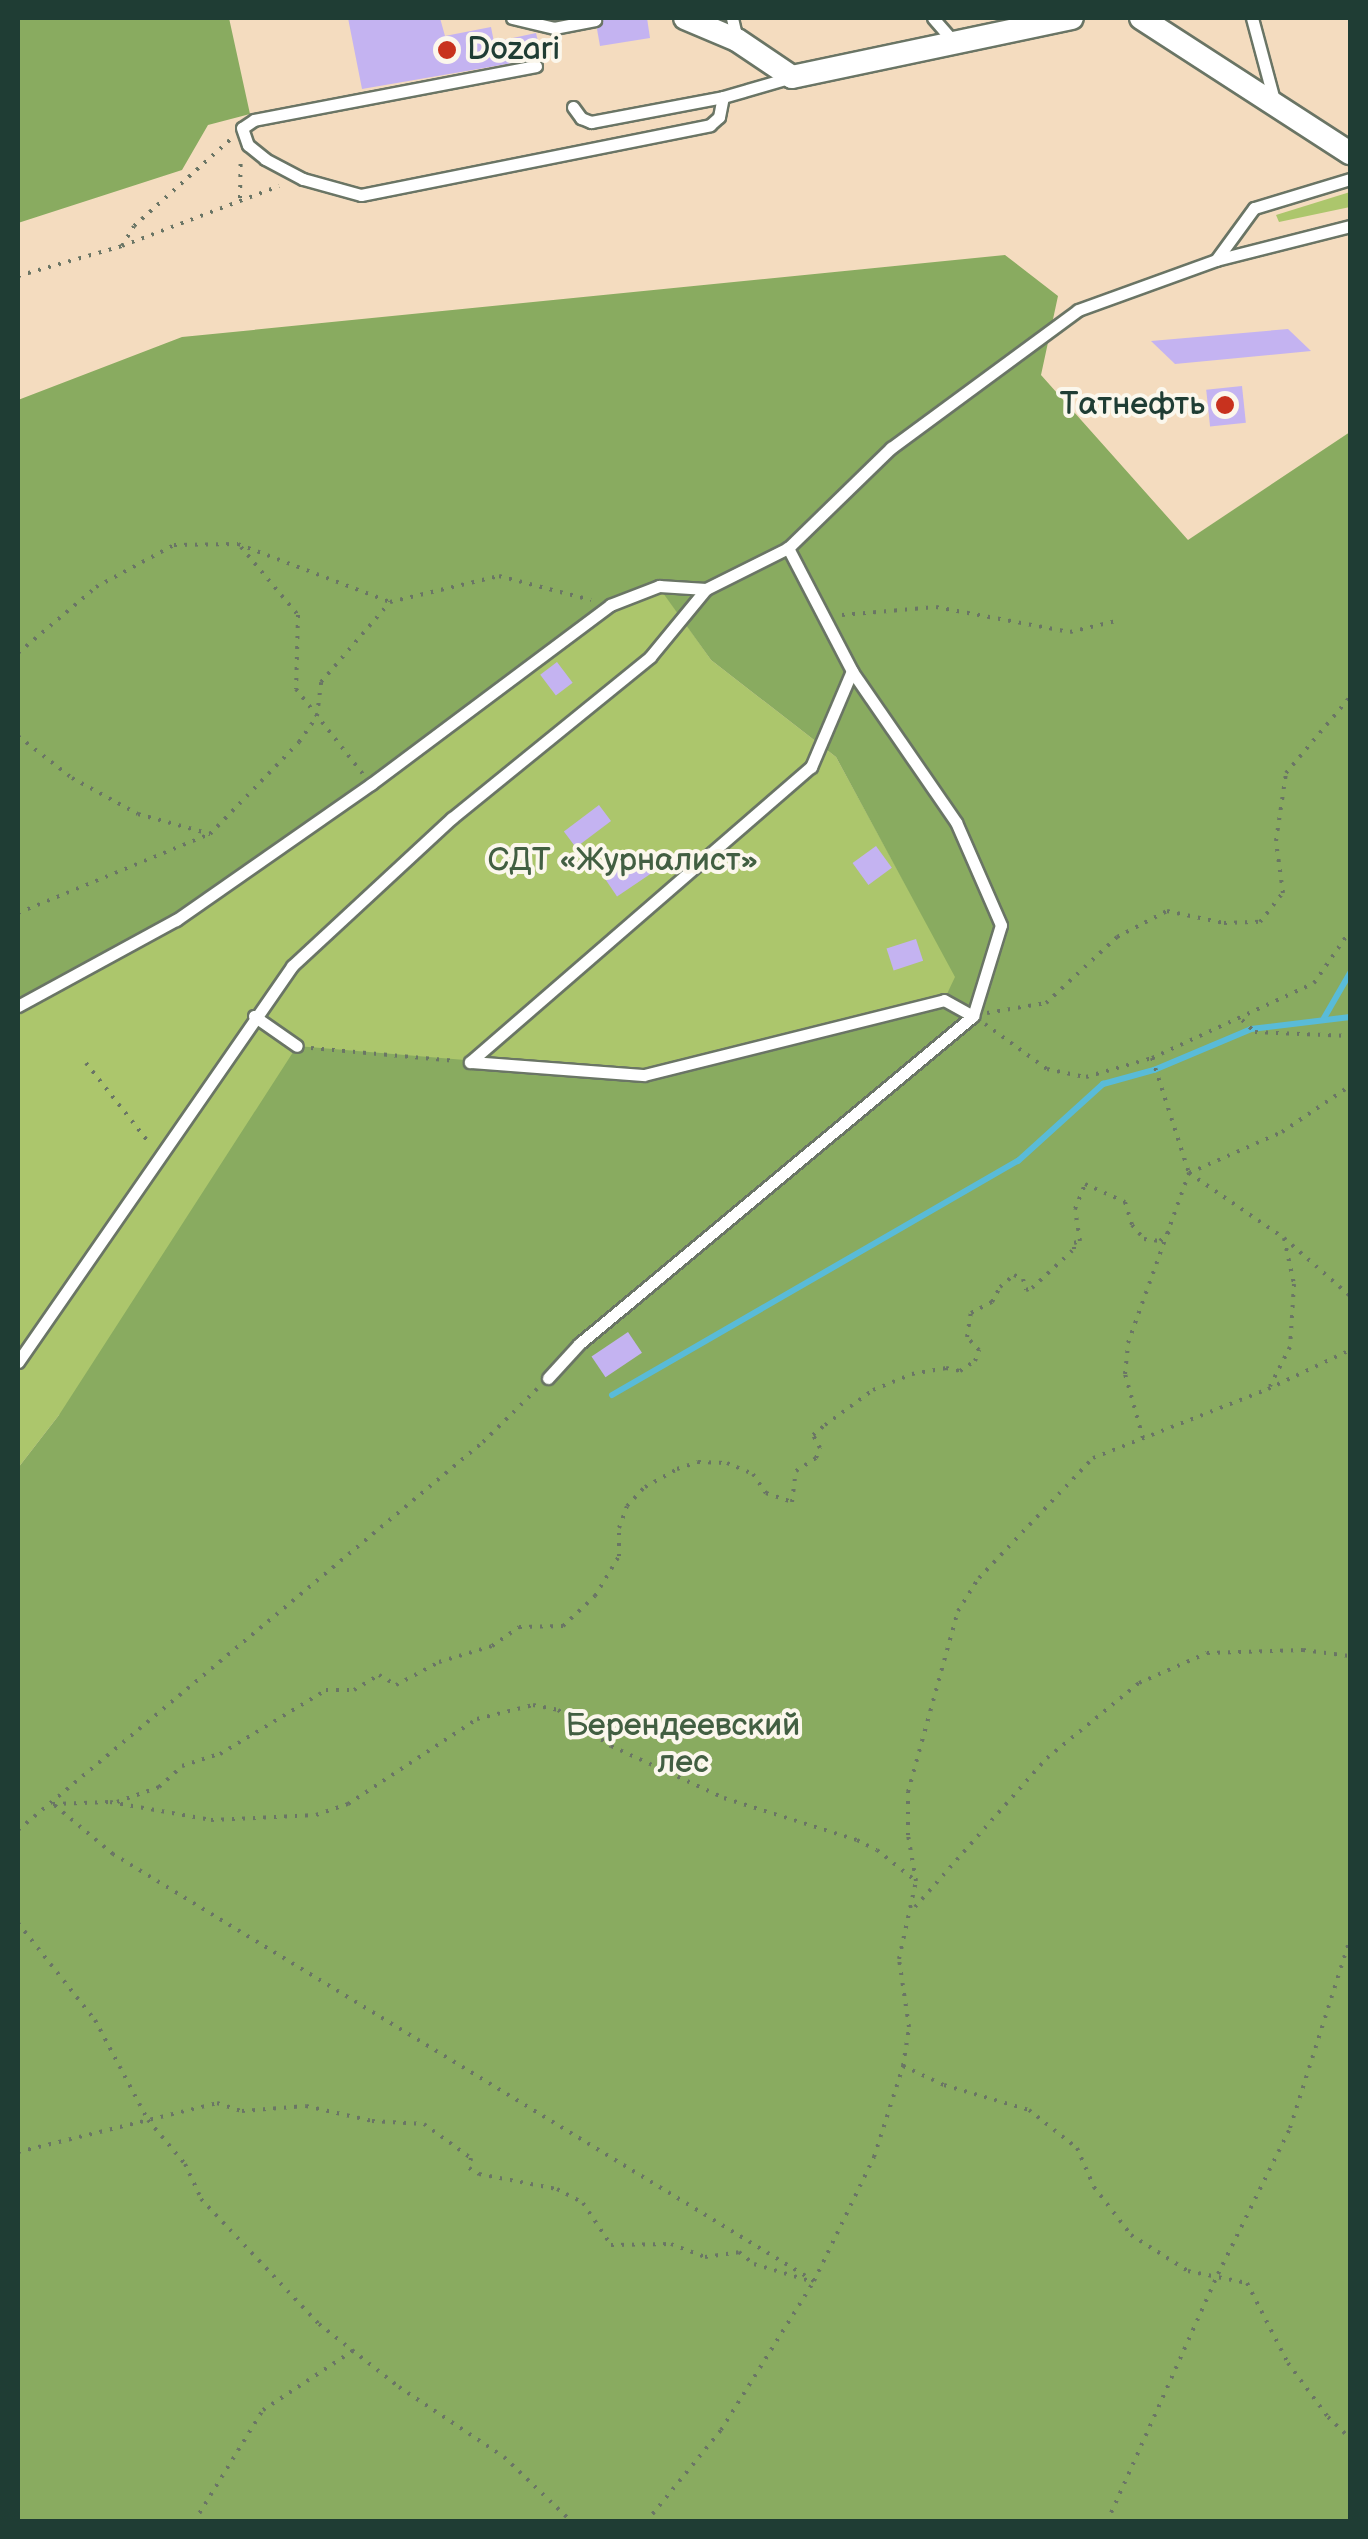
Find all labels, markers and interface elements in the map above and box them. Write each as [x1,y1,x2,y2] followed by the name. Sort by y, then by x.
[467,31,560,69] place label: Dozari
[436,39,458,61] marker: Dozari
[1060,386,1205,424] place label: Татнефть
[1214,394,1236,416] marker: Татнефть
[488,842,758,880] park label: СДТ «Журналист»
[566,1708,800,1783] park label: Берендеевский лес

